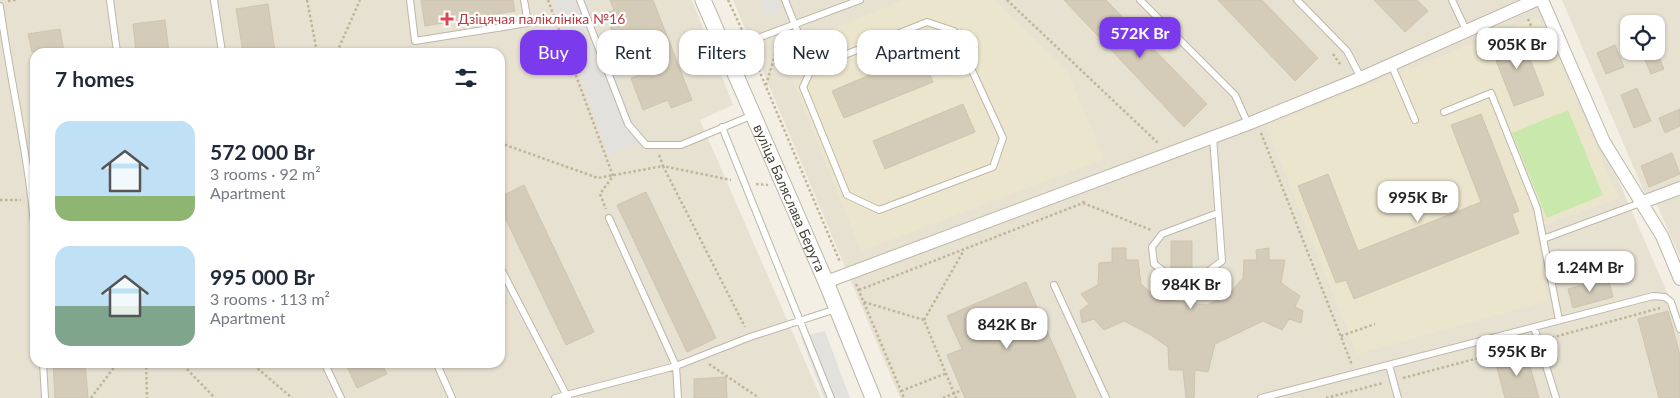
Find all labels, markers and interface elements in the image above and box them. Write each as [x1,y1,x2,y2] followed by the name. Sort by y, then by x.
[458,10,625,27] place label: Дзіцячая паліклініка №16
[440,12,454,26] marker: Дзіцячая паліклініка №16
[1620,15,1665,60] map controls
[1620,15,1665,60] button: locate
[1094,17,1186,59] pin: 572K Br
[1110,23,1170,42] text: 572K Br
[1471,28,1563,70] pin: 905K Br
[520,30,587,75] chip: Buy
[597,30,669,75] chip: Rent
[679,30,764,75] chip: Filters
[774,30,847,75] chip: New
[857,30,978,75] chip: Apartment
[1487,34,1547,53] text: 905K Br
[452,64,480,92] icon: filters
[55,66,134,91] text: 7 homes
[750,122,829,274] street label: вуліца Баляслава Берута
[210,139,315,164] text: 572 000 Br
[95,141,155,201] icon: home
[210,164,321,183] text: 3 rooms · 92 m²
[1372,180,1464,223] pin: 995K Br
[210,183,285,202] text: Apartment
[1388,187,1448,206] text: 995K Br
[1538,250,1642,293] pin: 1.24M Br
[1557,257,1624,276] text: 1.24M Br
[210,264,315,289] text: 995 000 Br
[95,266,155,326] icon: home
[1145,268,1237,310] pin: 984K Br
[1161,274,1221,293] text: 984K Br
[210,289,330,308] text: 3 rooms · 113 m²
[210,308,285,327] text: Apartment
[961,308,1053,350] pin: 842K Br
[977,314,1037,333] text: 842K Br
[1471,334,1563,377] pin: 595K Br
[1487,341,1547,360] text: 595K Br

